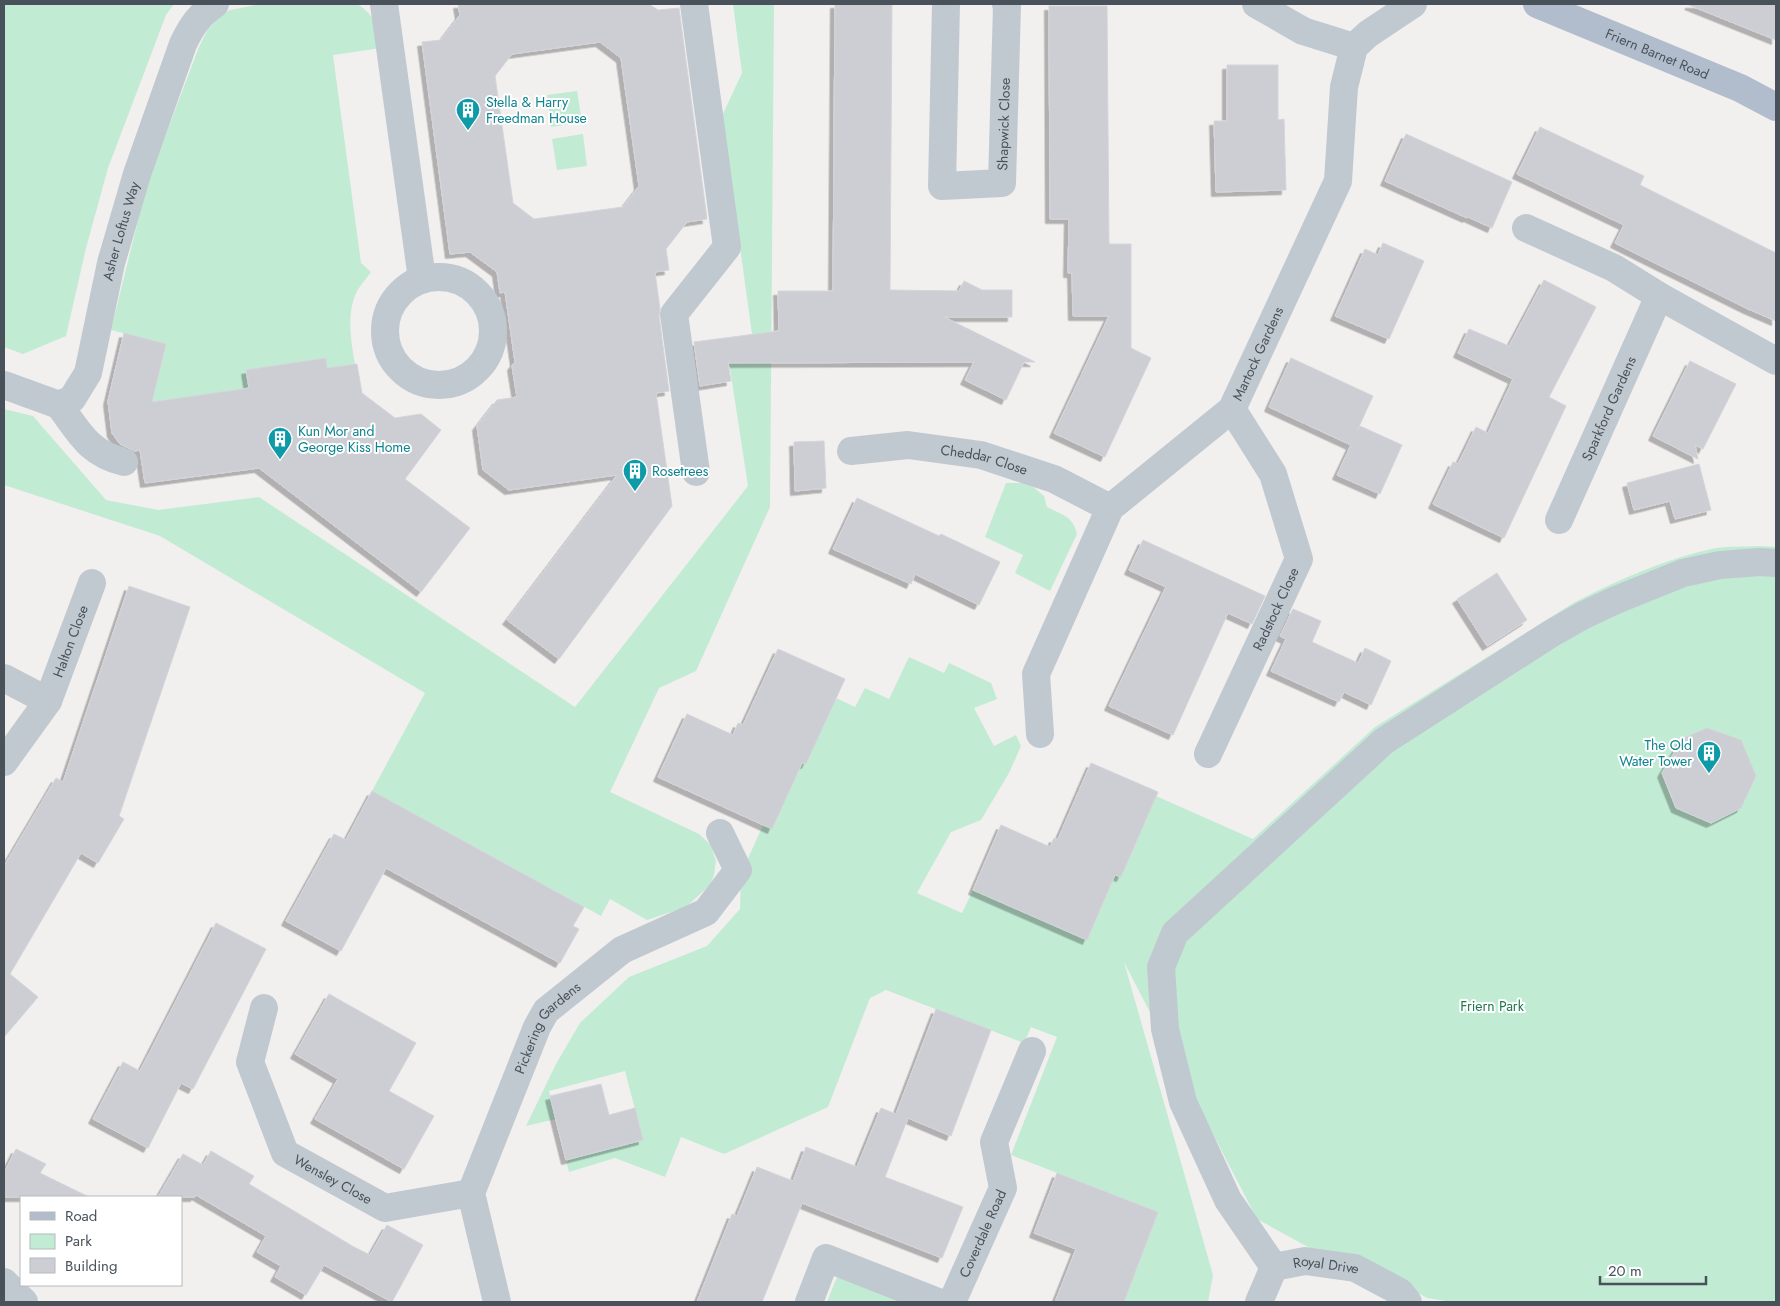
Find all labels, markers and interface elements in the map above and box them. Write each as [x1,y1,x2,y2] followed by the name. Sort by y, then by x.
[1602,23,1712,84] street label: Friern Barnet Road
[992,77,1015,171] street label: Shapwick Close
[486,92,587,128] place label: Stella & Harry Freedman House
[455,97,481,131] building icon: Stella & Harry Freedman House
[98,178,145,283] street label: Asher Loftus Way
[1227,303,1288,404] street label: Martock Gardens
[1577,353,1641,464] street label: Sparkford Gardens
[298,421,411,457] place label: Kun Mor and George Kiss Home
[267,426,293,460] building icon: Kun Mor and George Kiss Home
[939,440,1030,480] street label: Cheddar Close
[622,458,648,492] building icon: Rosetrees
[652,461,709,481] place label: Rosetrees
[1248,564,1304,654] street label: Radstock Close
[48,602,93,680] street label: Halton Close
[1619,735,1692,771] place label: The Old Water Tower
[1696,740,1722,774] building icon: The Old Water Tower
[509,977,585,1077] street label: Pickering Gardens
[1460,996,1525,1016] park label: Friern Park
[290,1150,376,1209] street label: Wensley Close
[954,1186,1011,1281] street label: Coverdale Road
[20,1196,182,1286] legend
[65,1205,97,1227] text: Road
[65,1230,92,1252] text: Park
[1291,1250,1363,1279] street label: Royal Drive
[1600,1254,1706,1286] scale bar
[65,1255,117,1277] text: Building
[1608,1260,1642,1282] text: 20 m

